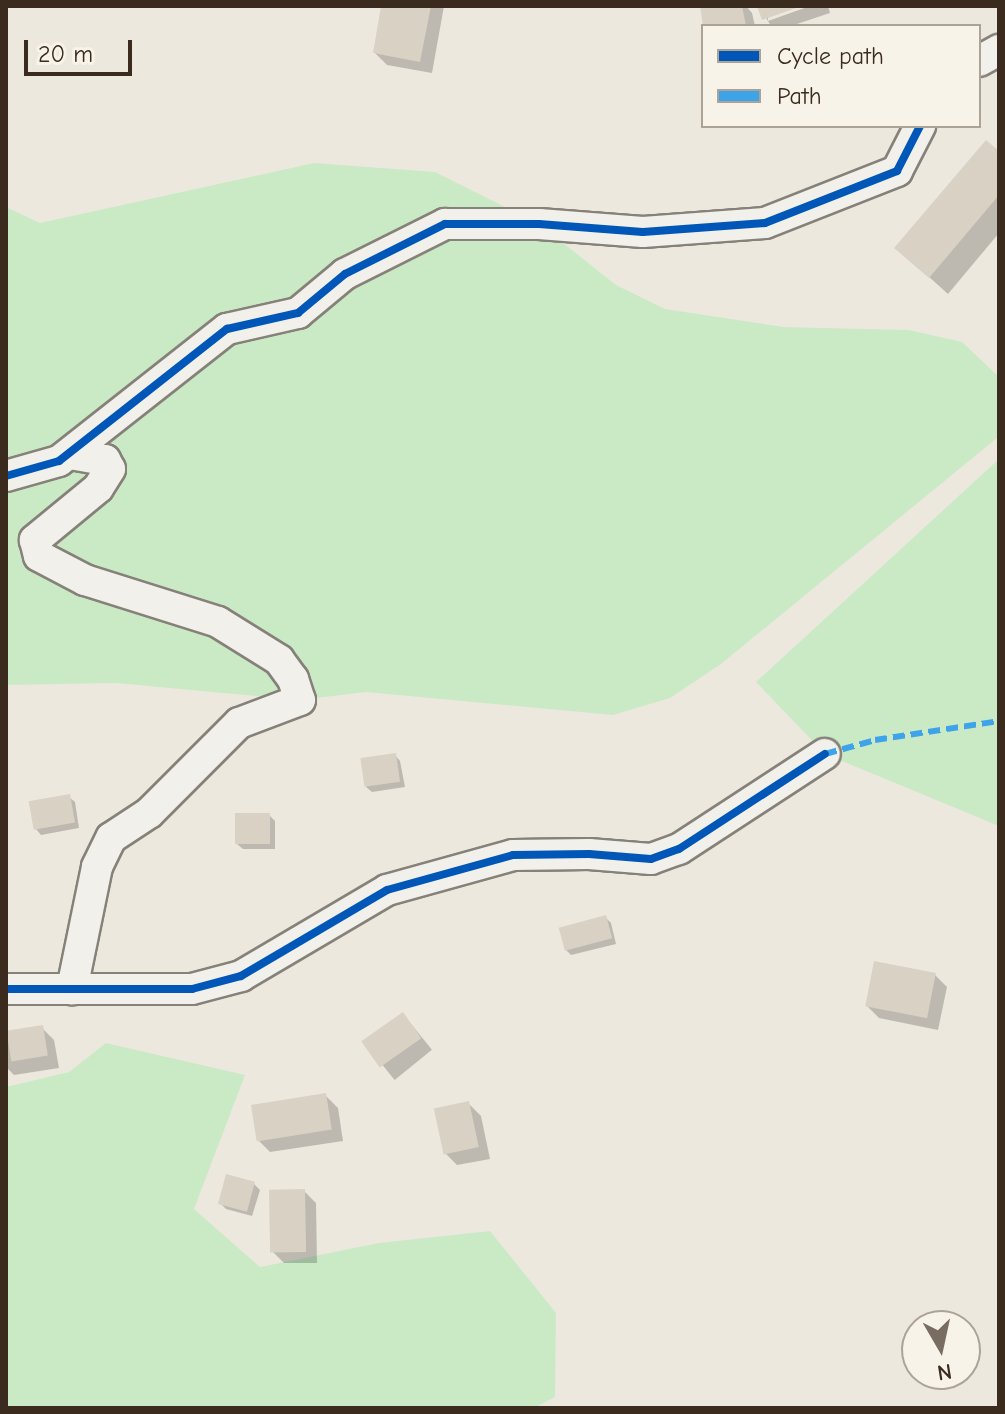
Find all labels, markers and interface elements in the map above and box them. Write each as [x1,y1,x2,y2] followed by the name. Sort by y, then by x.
[28,24,136,74] scale bar
[701,24,981,128] legend
[38,40,93,68] text: 20 m
[777,42,884,70] text: Cycle path
[777,82,822,110] text: Path
[901,1310,981,1390] north arrow
[935,1358,954,1386] text: N

